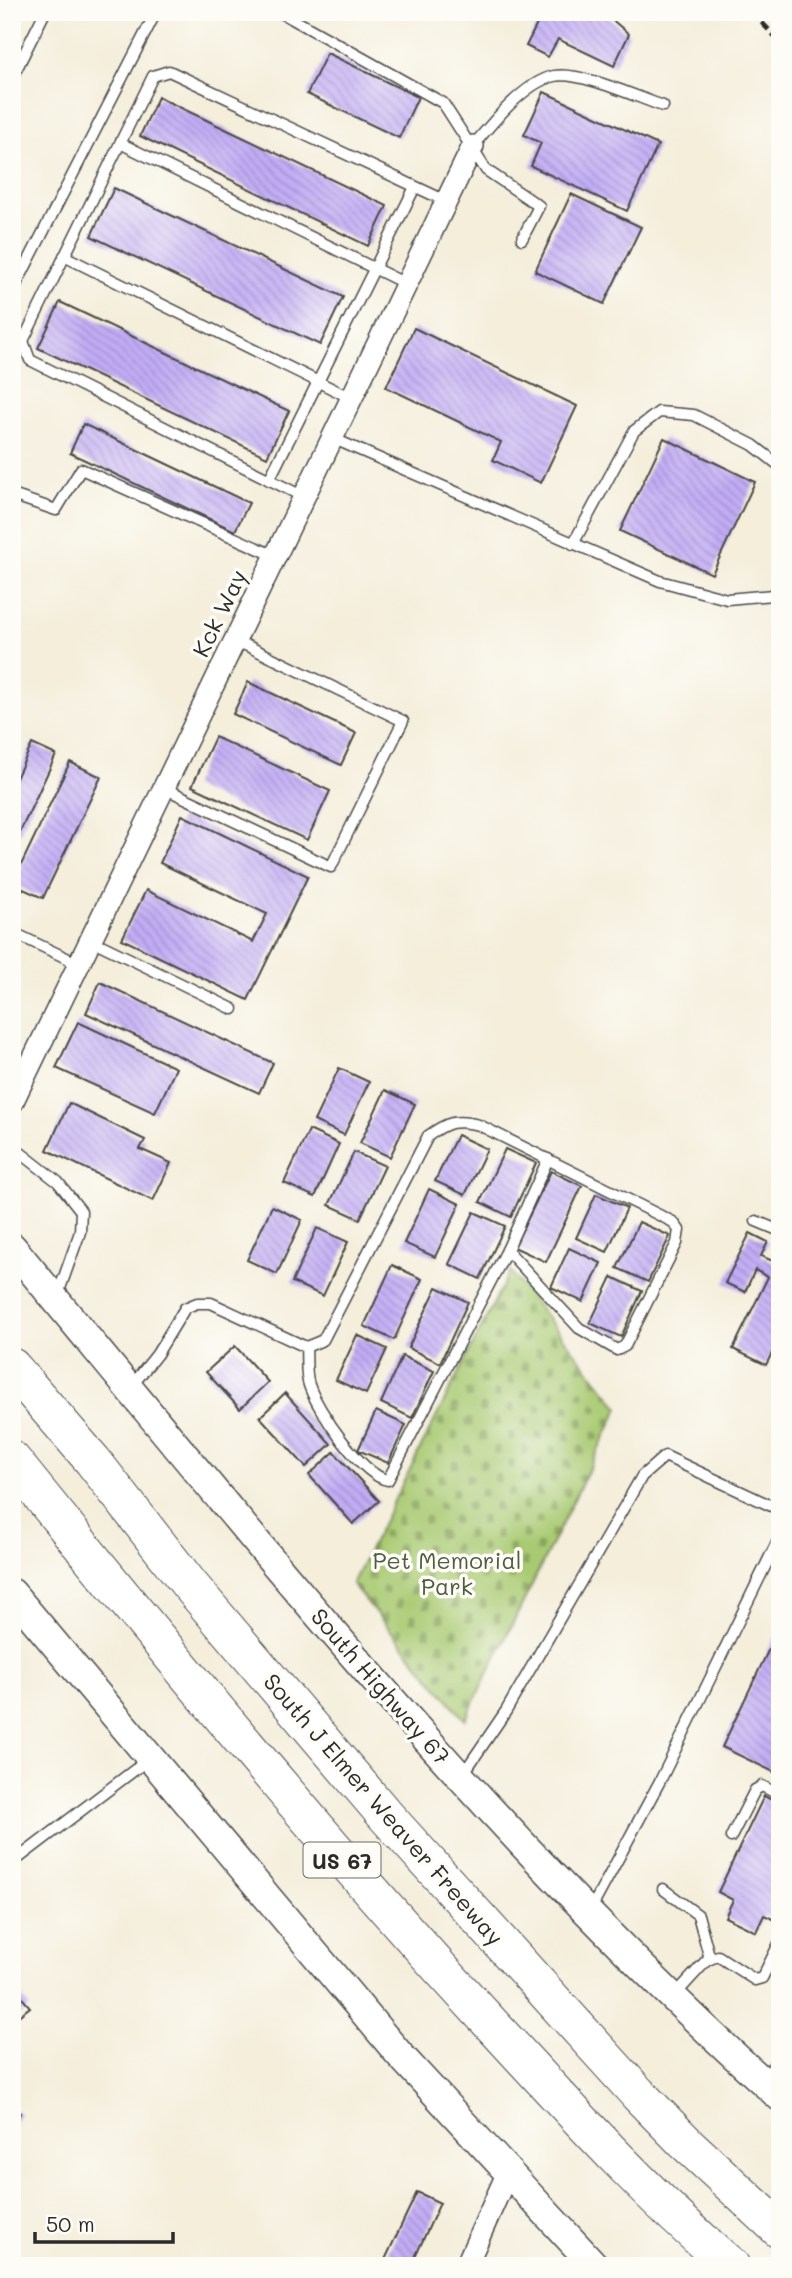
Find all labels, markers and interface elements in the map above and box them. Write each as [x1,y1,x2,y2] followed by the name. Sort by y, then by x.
[185,564,253,662] street label: Kck Way
[373,1545,522,1601] park label: Pet Memorial Park
[305,1602,457,1770] street label: South Highway 67
[257,1667,511,1951] street label: South J Elmer Weaver Freeway
[304,1842,380,1878] road number: US 67
[35,2201,173,2245] scale bar
[46,2210,95,2237] text: 50 m

